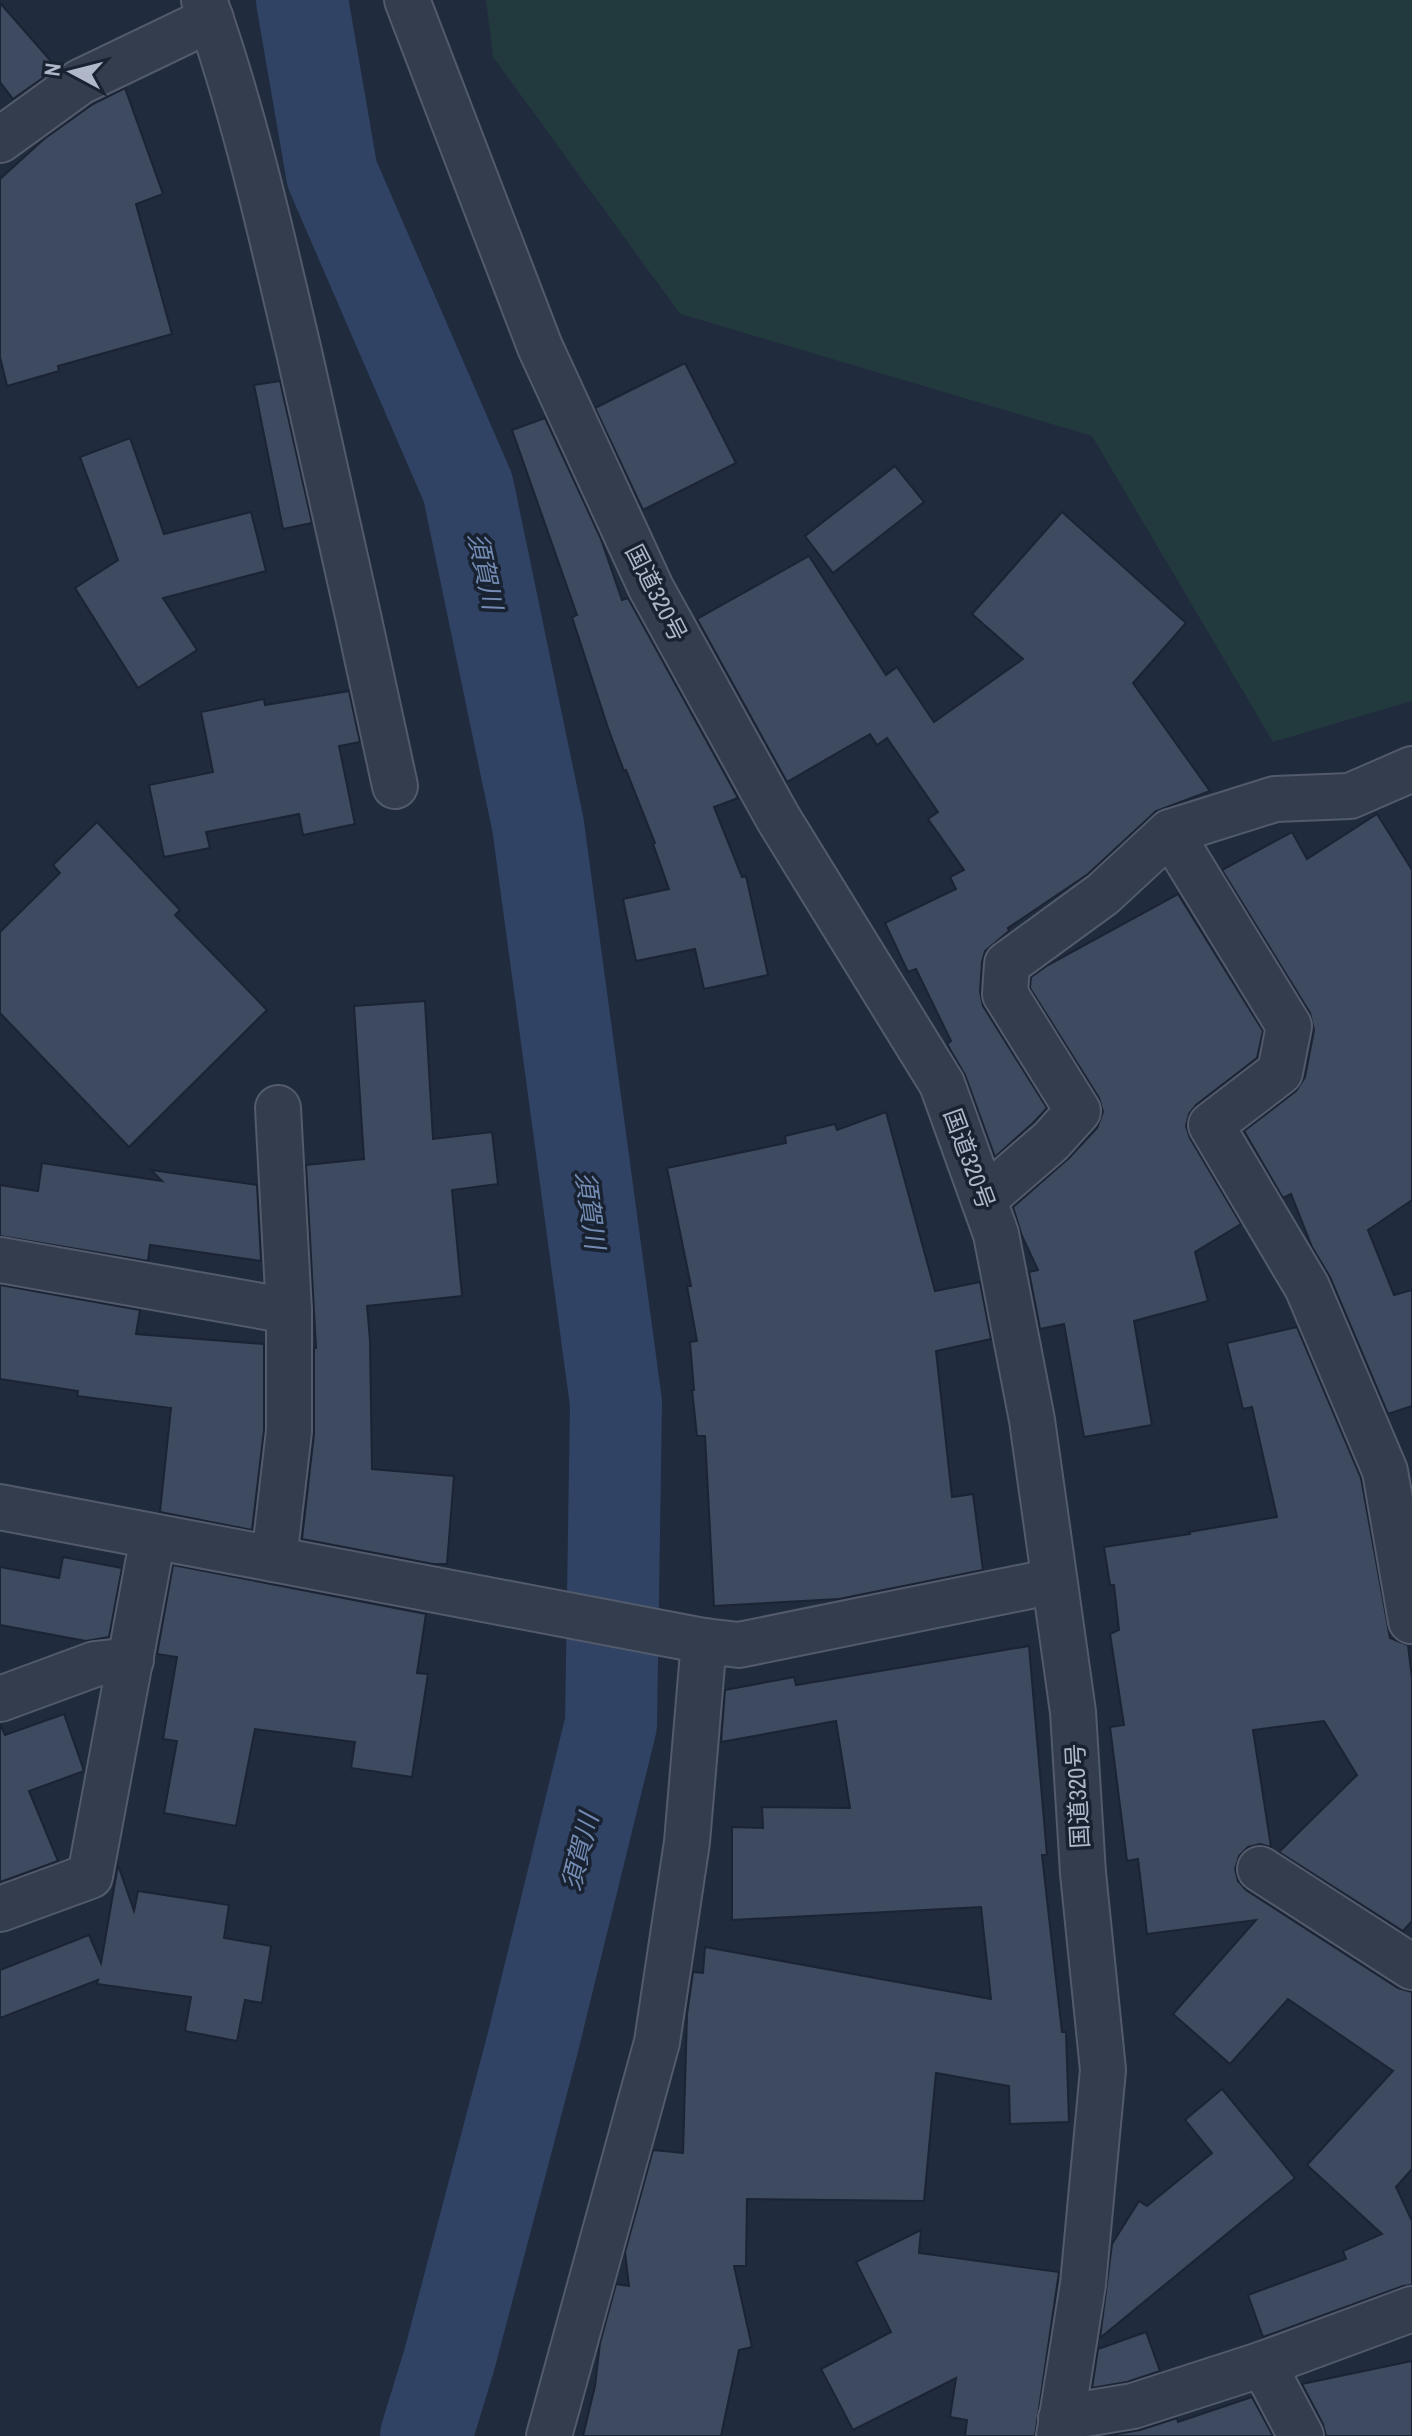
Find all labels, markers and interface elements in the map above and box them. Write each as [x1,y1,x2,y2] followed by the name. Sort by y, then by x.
[32,32,112,112] north arrow
[36,61,68,78] text: N
[460,529,511,616] water label: 須賀川
[619,539,695,647] street label: 国道320号
[937,1104,1003,1213] street label: 国道320号
[568,1169,614,1254] water label: 須賀川
[1058,1743,1096,1849] street label: 国道320号
[553,1807,607,1894] water label: 須賀川

